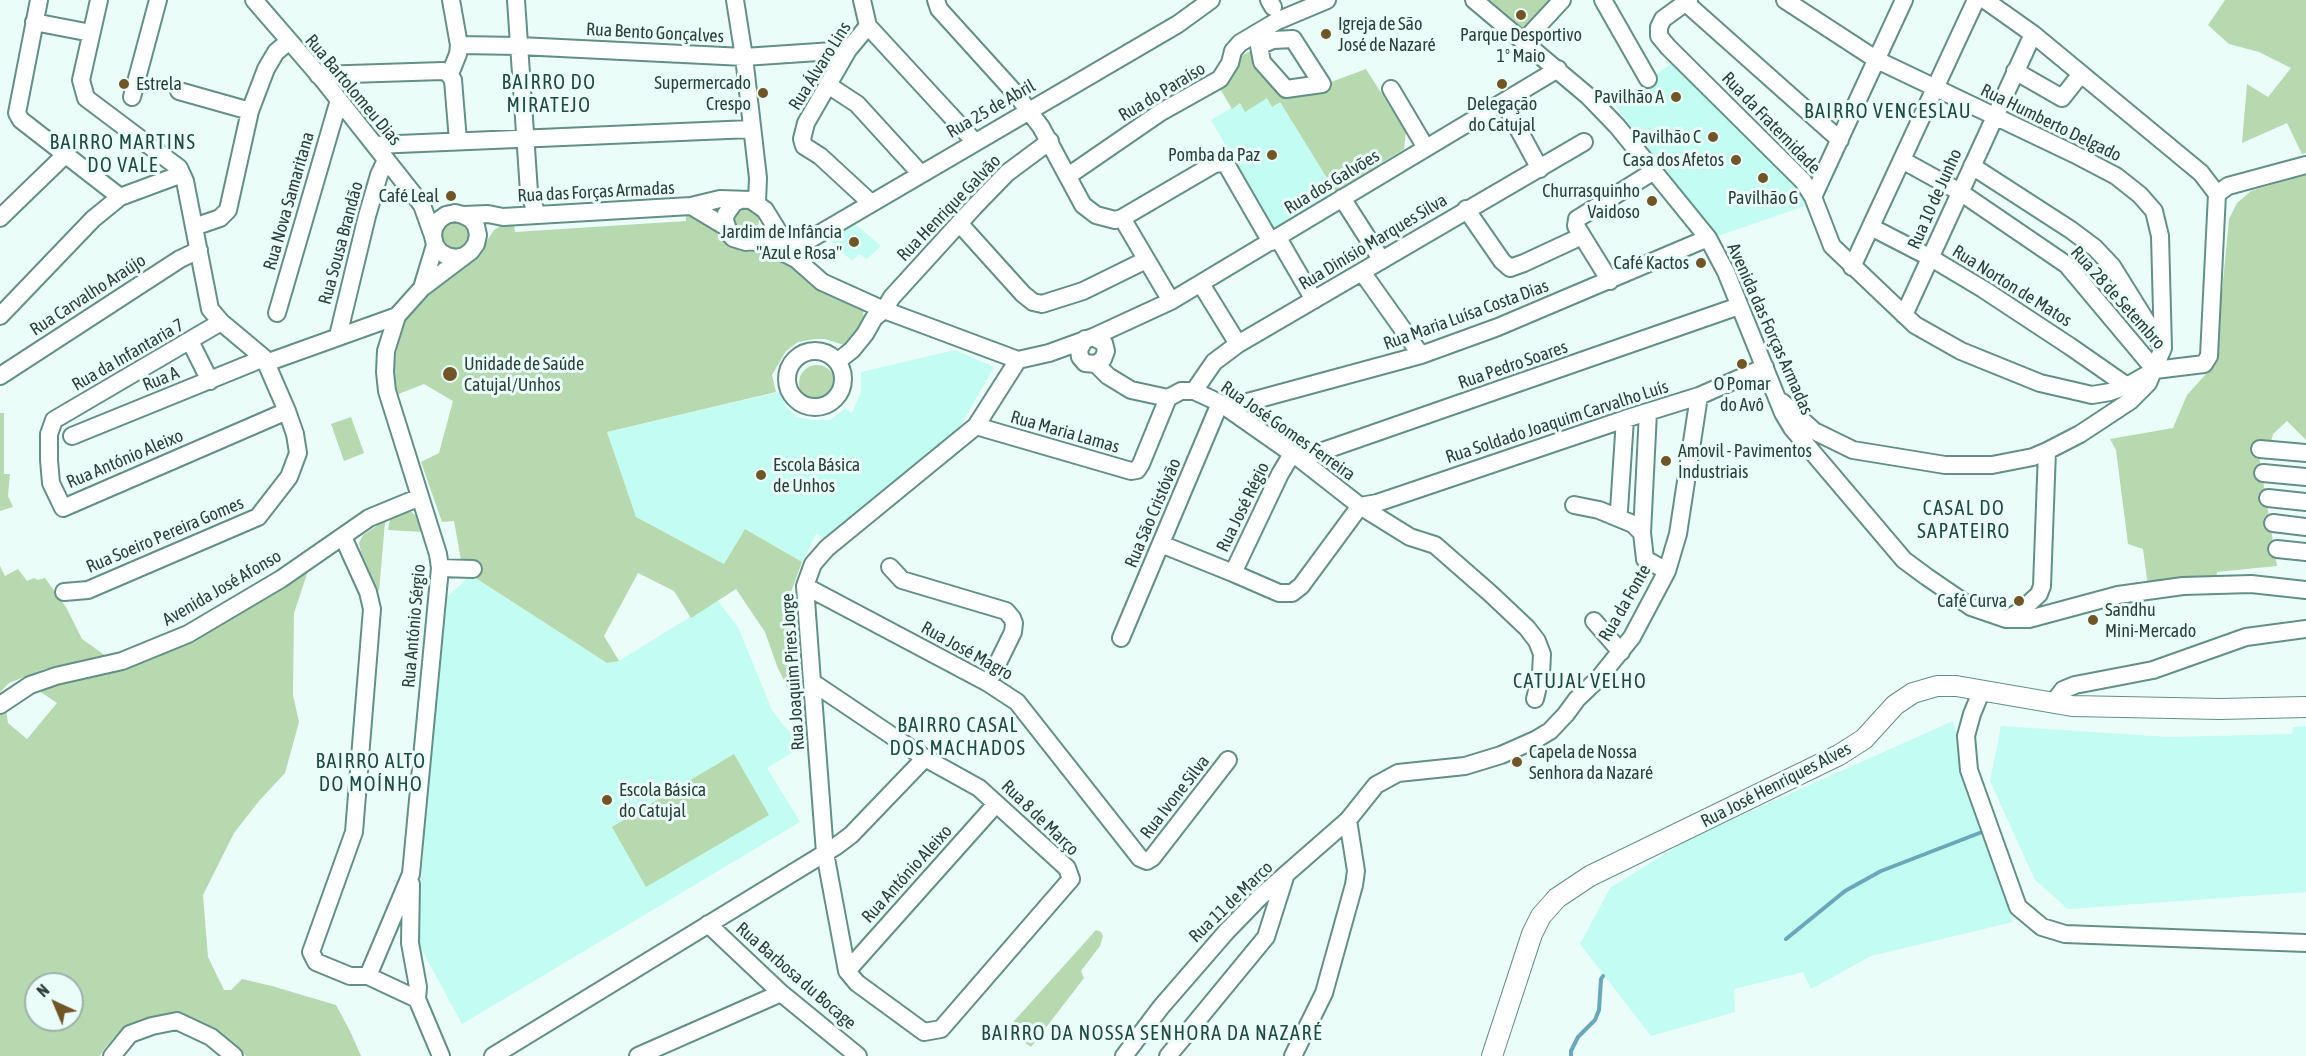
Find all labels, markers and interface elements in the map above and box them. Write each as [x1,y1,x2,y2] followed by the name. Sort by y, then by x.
[1514,8,1528,22] marker: Parque Desportivo 1º Maio
[1338,13,1436,56] place label: Igreja de São José de Nazaré
[784,18,856,114] street label: Rua Álvaro Lins
[586,19,724,47] street label: Rua Bento Gonçalves
[1460,24,1582,66] place label: Parque Desportivo 1º Maio
[1319,27,1333,41] marker: Igreja de São José de Nazaré
[300,30,406,150] street label: Rua Bartolomeu Dias
[1115,58,1209,126] street label: Rua do Paraíso
[1717,68,1825,178] street label: Rua da Fraternidade
[502,71,596,118] district label: BAIRRO DO MIRATEJO
[654,72,751,115] place label: Supermercado Crespo
[136,73,182,95] place label: Estrela
[943,75,1039,143] street label: Rua 25 de Abril
[117,77,131,91] marker: Estrela
[1495,77,1509,91] marker: Delegação do Catujal
[1977,80,2125,166] street label: Rua Humberto Delgado
[756,86,770,100] marker: Supermercado Crespo
[1594,86,1664,108] place label: Pavilhão A
[1669,90,1683,104] marker: Pavilhão A
[1467,93,1537,136] place label: Delegação do Catujal
[1804,100,1972,124] district label: BAIRRO VENCESLAU
[1632,126,1701,148] place label: Pavilhão C
[259,129,319,273] street label: Rua Nova Samaritana
[1706,130,1720,144] marker: Pavilhão C
[50,131,196,178] district label: BAIRRO MARTINS DO VALE
[1168,144,1260,166] place label: Pomba da Paz
[1281,145,1383,219] street label: Rua dos Galvões
[1903,146,1967,252] street label: Rua 10 de Junho
[1265,148,1279,162] marker: Pomba da Paz
[1623,149,1724,171] place label: Casa dos Afetos
[893,150,1005,266] street label: Rua Henrique Galvão
[1729,153,1743,167] marker: Casa dos Afetos
[1756,171,1770,185] marker: Pavilhão G
[517,177,675,207] street label: Rua das Forças Armadas
[314,179,368,307] street label: Rua Sousa Brandão
[1542,180,1640,222] place label: Churrasquinho Vaidoso
[379,185,439,207] place label: Café Leal
[1728,187,1798,209] place label: Pavilhão G
[444,189,458,203] marker: Café Leal
[1295,189,1451,295] street label: Rua Dinísio Marques Silva
[1645,194,1659,208] marker: Churrasquinho Vaidoso
[721,221,842,264] place label: Jardim de Infância "Azul e Rosa"
[847,235,861,249] marker: Jardim de Infância "Azul e Rosa"
[1722,240,1818,418] street label: Avenida das Forças Armadas
[1948,241,2076,331] street label: Rua Norton de Matos
[2066,242,2170,354] street label: Rua 28 de Setembro
[26,250,150,340] street label: Rua Carvalho Araújo
[1614,252,1689,274] place label: Café Kactos
[1694,256,1708,270] marker: Café Kactos
[1380,275,1552,355] street label: Rua Maria Luísa Costa Dias
[68,314,188,396] street label: Rua da Infantaria 7
[1455,336,1571,394] street label: Rua Pedro Soares
[464,353,584,395] place label: Unidade de Saúde Catujal/Unhos
[1735,357,1749,371] marker: O Pomar do Avô
[140,362,182,396] street label: Rua A
[441,365,459,383] marker: Unidade de Saúde Catujal/Unhos
[1714,373,1770,416] place label: O Pomar do Avô
[1443,376,1671,468] street label: Rua Soldado Joaquim Carvalho Luís
[1217,377,1359,485] street label: Rua José Gomes Ferreira
[1008,406,1122,458] street label: Rua Maria Lamas
[63,425,187,493] street label: Rua António Aleixo
[1678,440,1812,482] place label: Amovil - Pavimentos Industriais
[773,454,860,496] place label: Escola Básica de Unhos
[1659,454,1673,468] marker: Amovil - Pavimentos Industriais
[1120,455,1186,571] street label: Rua São Cristóvão
[1212,459,1274,555] street label: Rua José Régio
[754,468,768,482] marker: Escola Básica de Unhos
[83,492,247,578] street label: Rua Soeiro Pereira Gomes
[1917,497,2011,544] district label: CASAL DO SAPATEIRO
[159,545,285,631] street label: Avenida José Afonso
[1594,561,1656,645] street label: Rua da Fonte
[398,563,430,689] street label: Rua António Sérgio
[1937,590,2007,612] place label: Café Curva
[777,593,809,751] street label: Rua Joaquim Pires Jorge
[2012,594,2026,608] marker: Café Curva
[2105,599,2196,642] place label: Sandhu Mini-Mercado
[2086,613,2100,627] marker: Sandhu Mini-Mercado
[917,617,1017,685] street label: Rua José Magro
[1513,670,1647,694] district label: CATUJAL VELHO
[890,714,1026,761] district label: BAIRRO CASAL DOS MACHADOS
[1697,738,1855,832] street label: Rua José Henriques Alves
[1529,741,1653,783] place label: Capela de Nossa Senhora da Nazaré
[316,750,426,797] district label: BAIRRO ALTO DO MOÍNHO
[1136,751,1214,843] street label: Rua Ivone Silva
[1510,755,1524,769] marker: Capela de Nossa Senhora da Nazaré
[997,776,1083,860] street label: Rua 8 de Março
[619,779,706,822] place label: Escola Básica do Catujal
[600,793,614,807] marker: Escola Básica do Catujal
[857,820,957,928] street label: Rua António Aleixo
[1185,857,1277,947] street label: Rua 11 de Marco
[731,918,861,1034] street label: Rua Barbosa du Bocage
[24,972,84,1032] north arrow
[33,981,53,1000] text: N
[981,1022,1323,1046] district label: BAIRRO DA NOSSA SENHORA DA NAZARÉ

